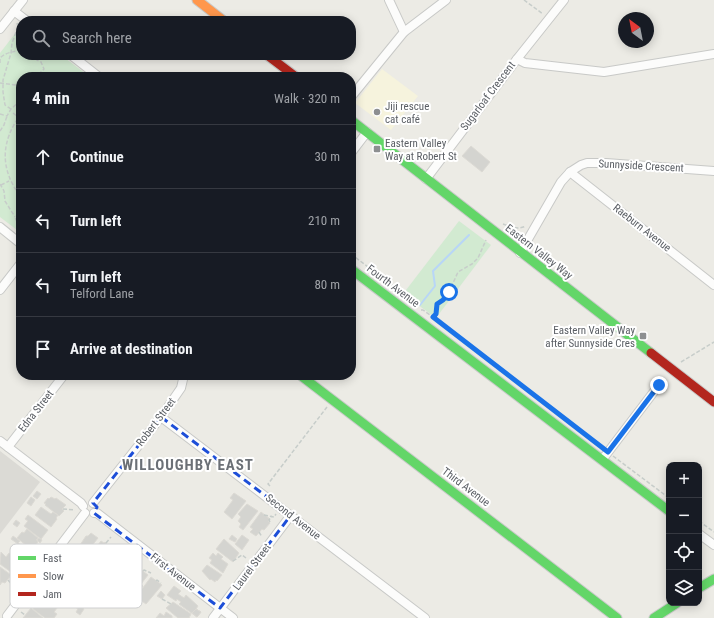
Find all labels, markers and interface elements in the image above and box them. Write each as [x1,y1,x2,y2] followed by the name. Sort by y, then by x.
[618,12,654,48] north arrow
[16,16,356,60] search box
[30,27,52,49] icon: search
[62,29,132,47] text: Search here
[458,59,518,133] street label: Sugarloaf Crescent
[32,88,70,108] text: 4 min
[274,91,340,106] text: Walk · 320 m
[385,100,429,126] place label: Jiji rescue cat café
[372,107,382,117] marker: Jiji rescue cat café
[385,137,457,163] place label: Eastern Valley Way at Robert St
[372,144,382,154] marker: Eastern Valley Way at Robert St
[32,146,54,168] icon: ahead
[70,148,124,166] text: Continue
[314,149,340,164] text: 30 m
[598,157,684,175] street label: Sunnyside Crescent
[610,201,674,255] street label: Raeburn Avenue
[32,210,54,232] icon: left
[70,212,121,230] text: Turn left
[308,213,340,228] text: 210 m
[503,222,576,283] street label: Eastern Valley Way
[364,262,422,310] street label: Fourth Avenue
[70,268,121,286] text: Turn left
[32,274,54,296] icon: left
[314,277,340,292] text: 80 m
[440,283,458,301] route start
[70,286,134,301] text: Telford Lane
[545,324,635,350] place label: Eastern Valley Way after Sunnyside Cres
[638,331,648,341] marker: Eastern Valley Way after Sunnyside Cres
[32,338,54,360] icon: arrive
[70,340,193,358] text: Arrive at destination
[650,376,668,394] route end
[16,387,56,435] street label: Edna Street
[134,395,178,449] street label: Robert Street
[122,456,254,474] district label: WILLOUGHBY EAST
[666,462,702,606] map controls
[666,462,702,498] button: +
[440,465,492,509] street label: Third Avenue
[263,491,323,543] street label: Second Avenue
[666,498,702,534] button: −
[666,534,702,570] button: locate
[230,541,274,593] street label: Laurel Street
[10,544,142,608] legend
[148,550,198,594] street label: First Avenue
[43,552,62,565] text: Fast
[43,570,64,583] text: Slow
[666,570,702,606] button: layers
[43,588,62,601] text: Jam

